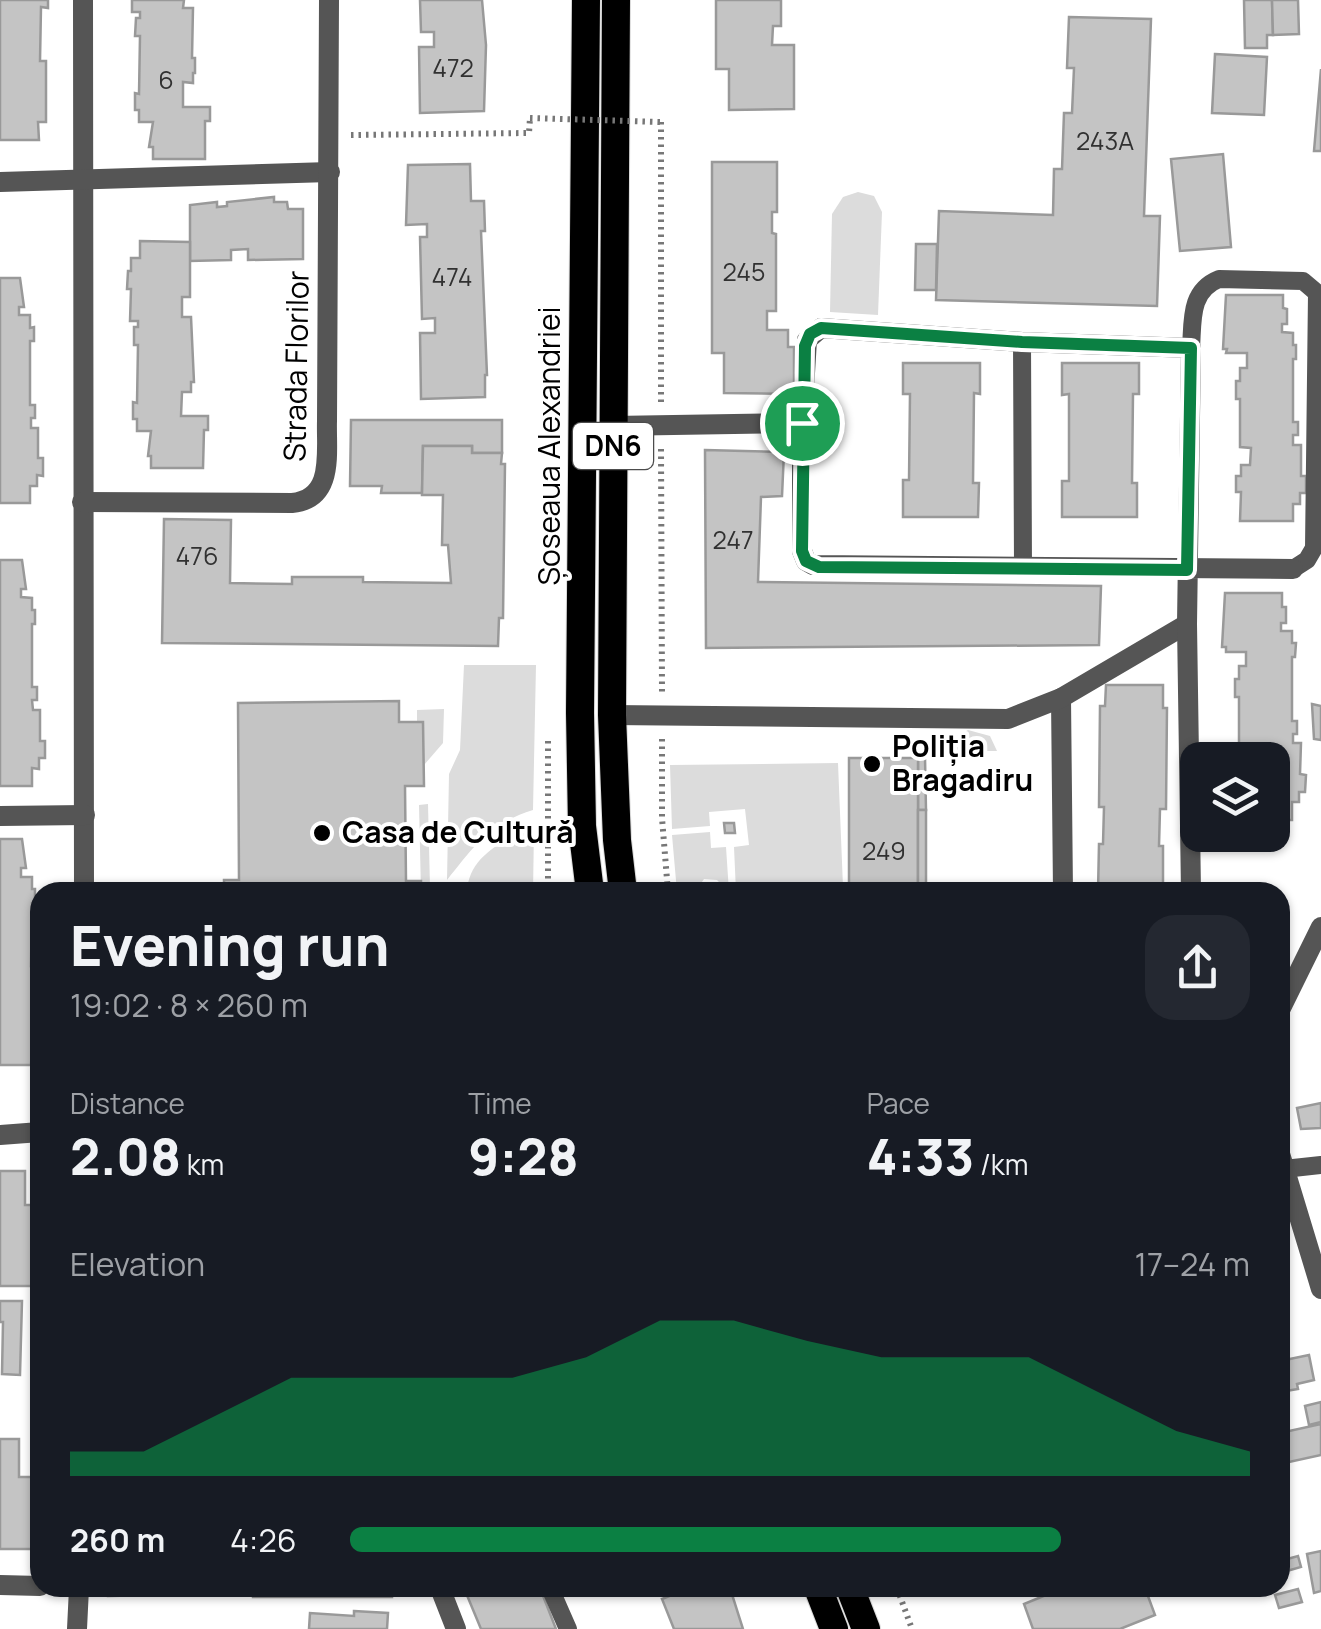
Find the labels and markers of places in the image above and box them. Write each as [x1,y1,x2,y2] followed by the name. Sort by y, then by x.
[760,381,845,466] pin
[892,725,1033,800] place label: Poliția Bragadiru
[861,753,883,775] marker: Poliția Bragadiru
[342,811,574,852] place label: Casa de Cultură
[311,822,333,844] marker: Casa de Cultură

